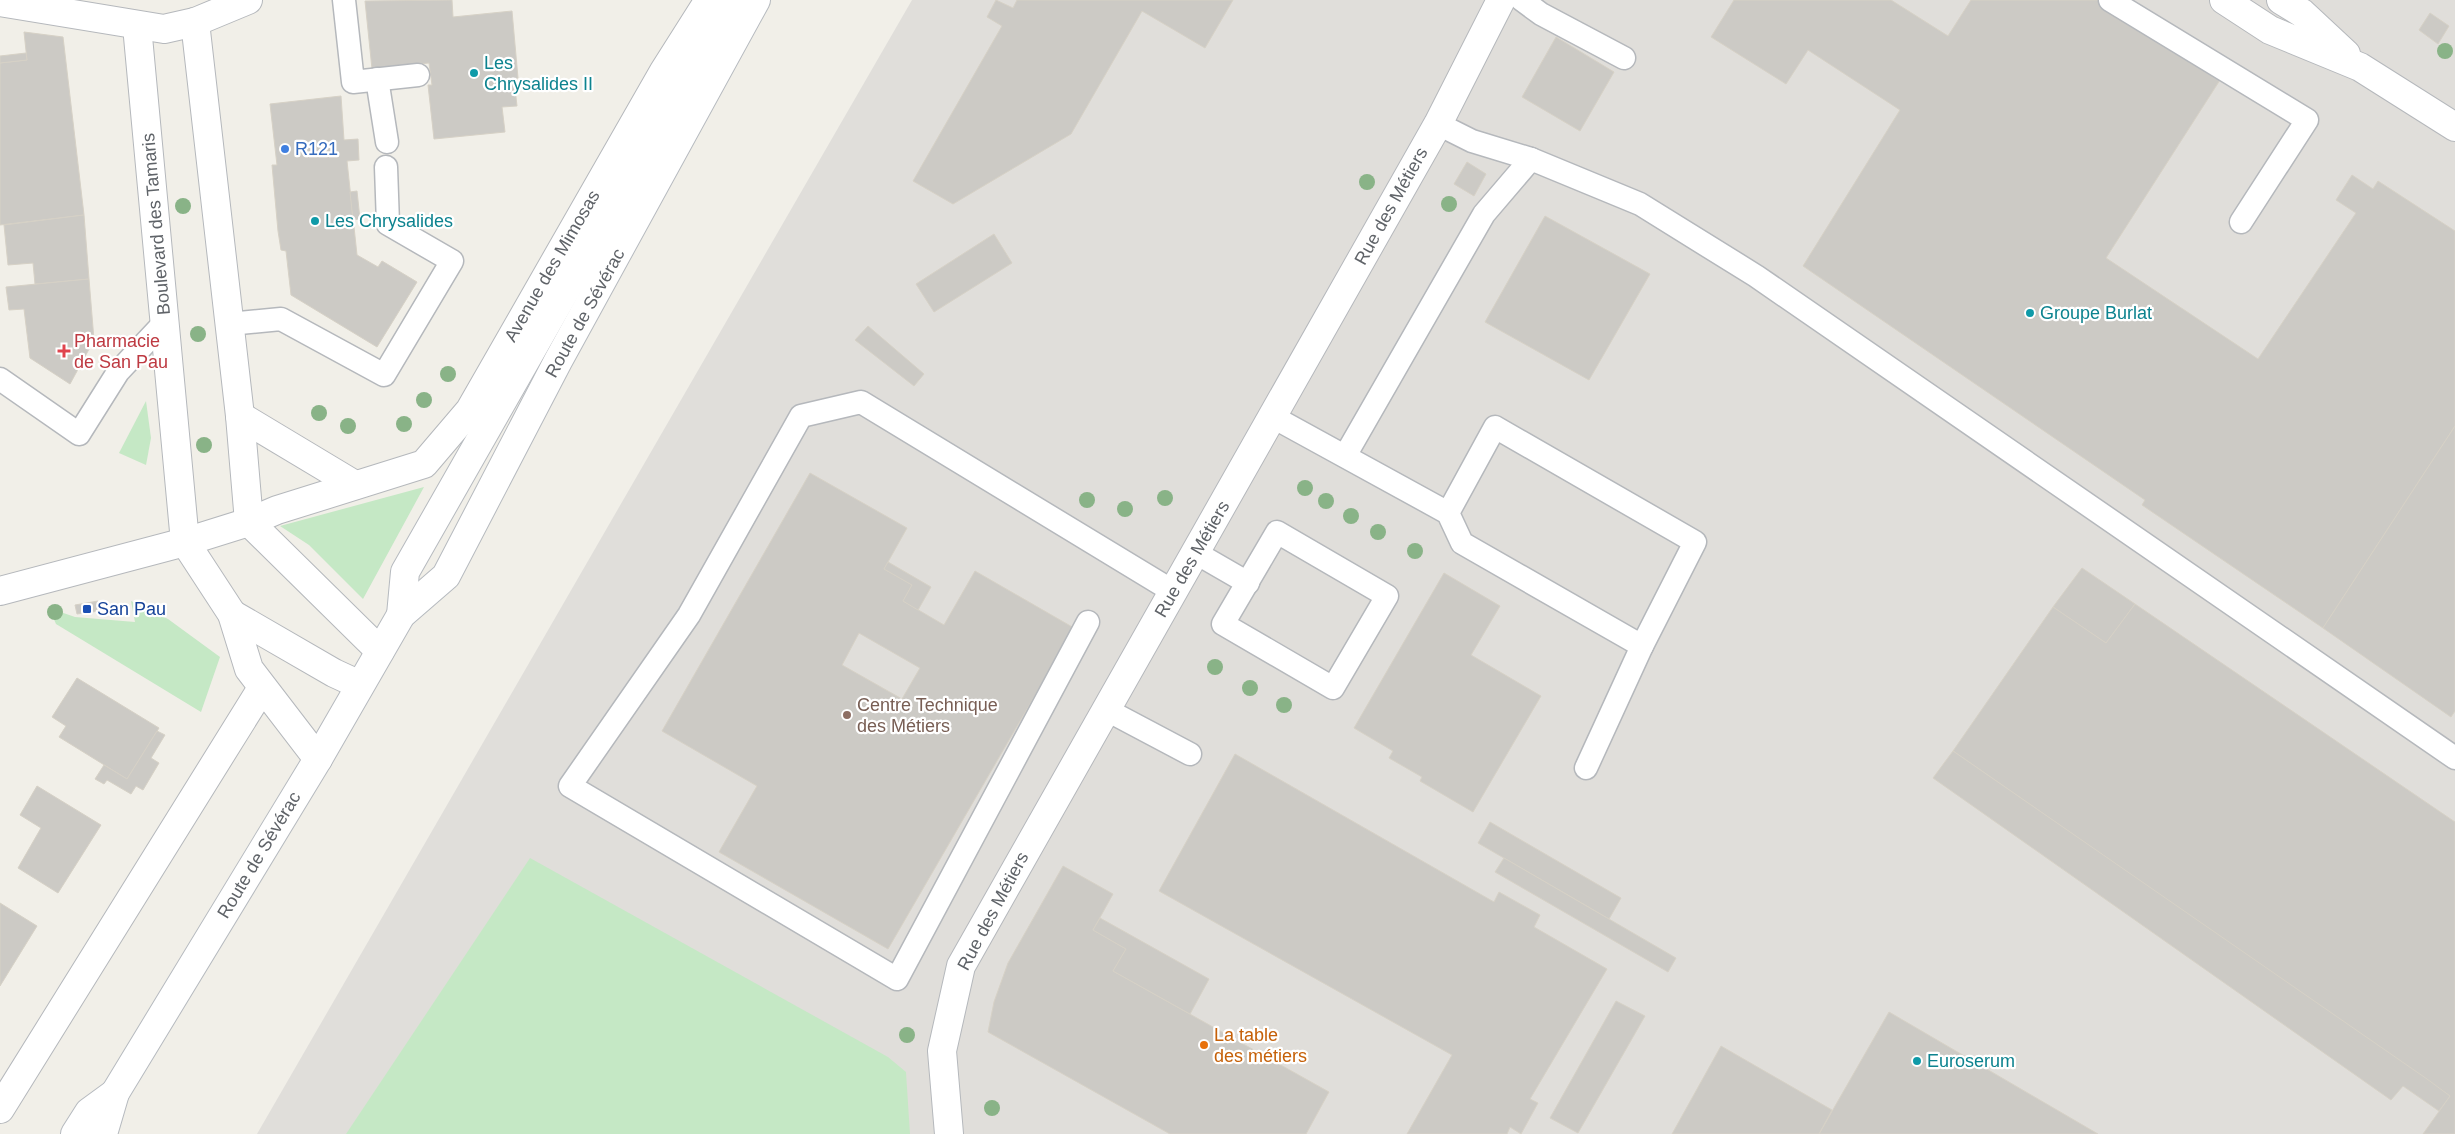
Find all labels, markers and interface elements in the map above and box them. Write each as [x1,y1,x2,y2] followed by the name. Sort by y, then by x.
[484,53,593,94] place label: Les Chrysalides II
[468,67,480,79] marker: Les Chrysalides II
[138,132,174,316] street label: Boulevard des Tamaris
[295,139,338,159] place label: R121
[279,143,291,155] marker: R121
[1350,144,1432,268] street label: Rue des Métiers
[500,187,604,345] street label: Avenue des Mimosas
[325,211,453,231] place label: Les Chrysalides
[309,215,321,227] marker: Les Chrysalides
[541,245,629,381] street label: Route de Sévérac
[2040,303,2152,323] place label: Groupe Burlat
[2024,307,2036,319] marker: Groupe Burlat
[74,331,168,372] place label: Pharmacie de San Pau
[58,345,70,357] marker: Pharmacie de San Pau
[1151,497,1233,621] street label: Rue des Métiers
[97,599,166,619] place label: San Pau
[81,603,93,615] marker: San Pau
[857,695,998,736] place label: Centre Technique des Métiers
[841,709,853,721] marker: Centre Technique des Métiers
[213,788,305,922] street label: Route de Sévérac
[953,848,1033,974] street label: Rue des Métiers
[1214,1025,1307,1066] place label: La table des métiers
[1198,1039,1210,1051] marker: La table des métiers
[1927,1051,2015,1071] place label: Euroserum
[1911,1055,1923,1067] marker: Euroserum

